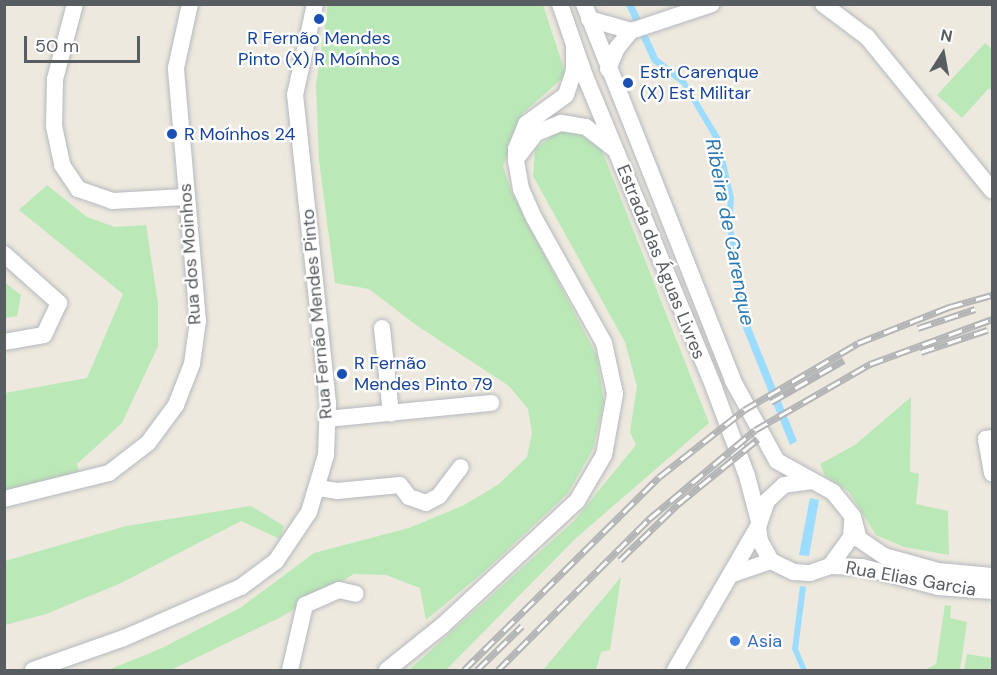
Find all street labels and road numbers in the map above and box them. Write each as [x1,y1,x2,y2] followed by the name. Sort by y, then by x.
[612,162,710,362] street label: Estrada das Águas Livres
[174,182,206,326] street label: Rua dos Moinhos
[297,208,337,420] street label: Rua Fernão Mendes Pinto
[844,557,978,601] street label: Rua Elias Garcia

